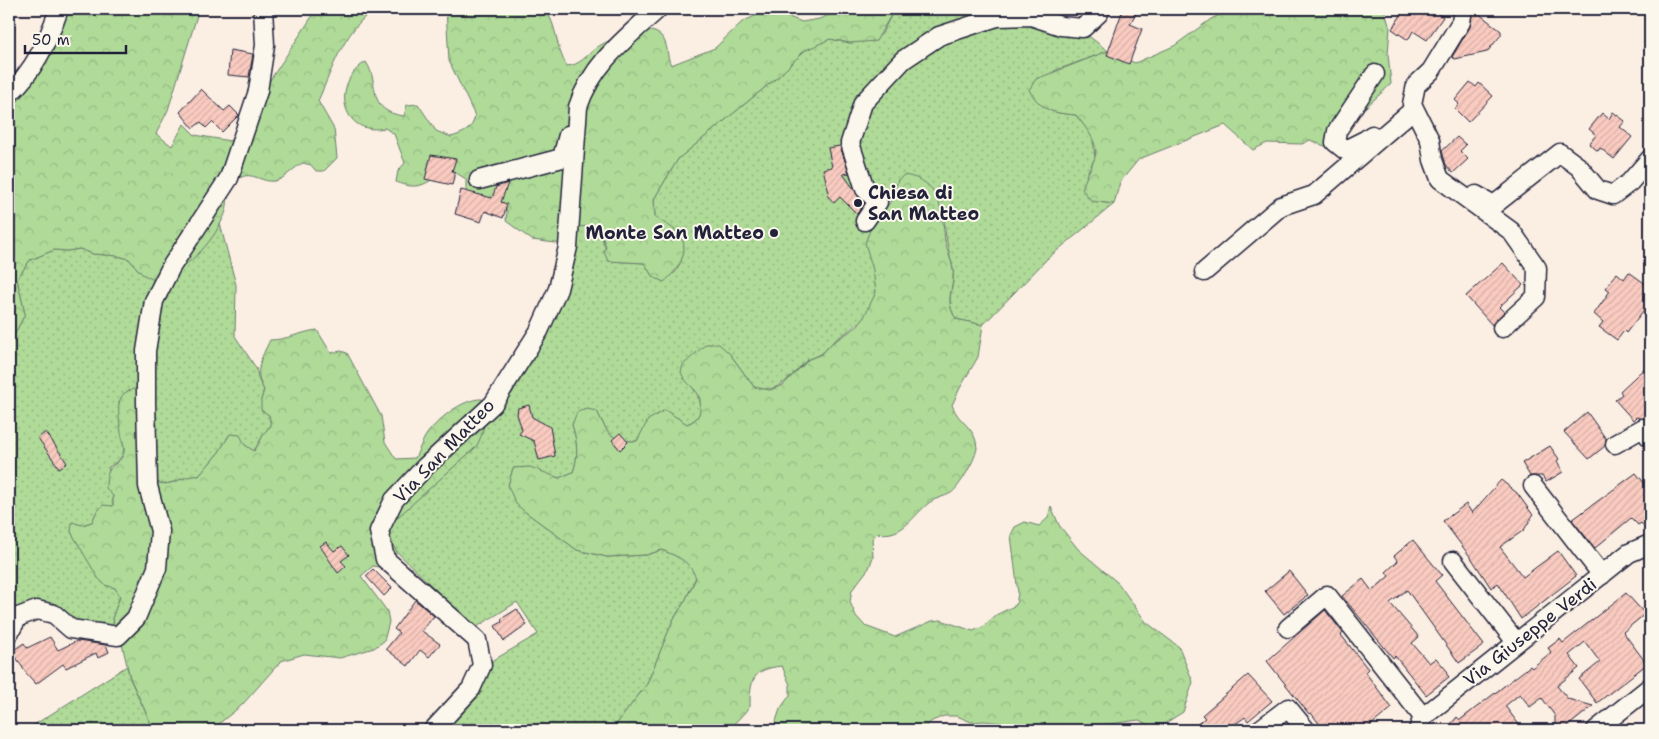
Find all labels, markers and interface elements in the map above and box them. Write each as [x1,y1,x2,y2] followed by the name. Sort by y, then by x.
[25,22,126,54] scale bar
[32,30,70,50] text: 50 m
[868,181,979,226] place label: Chiesa di San Matteo
[852,197,864,209] marker: Chiesa di San Matteo
[585,221,764,245] place label: Monte San Matteo
[768,227,780,239] marker: Monte San Matteo
[388,394,500,508] street label: Via San Matteo
[1458,572,1602,692] street label: Via Giuseppe Verdi

